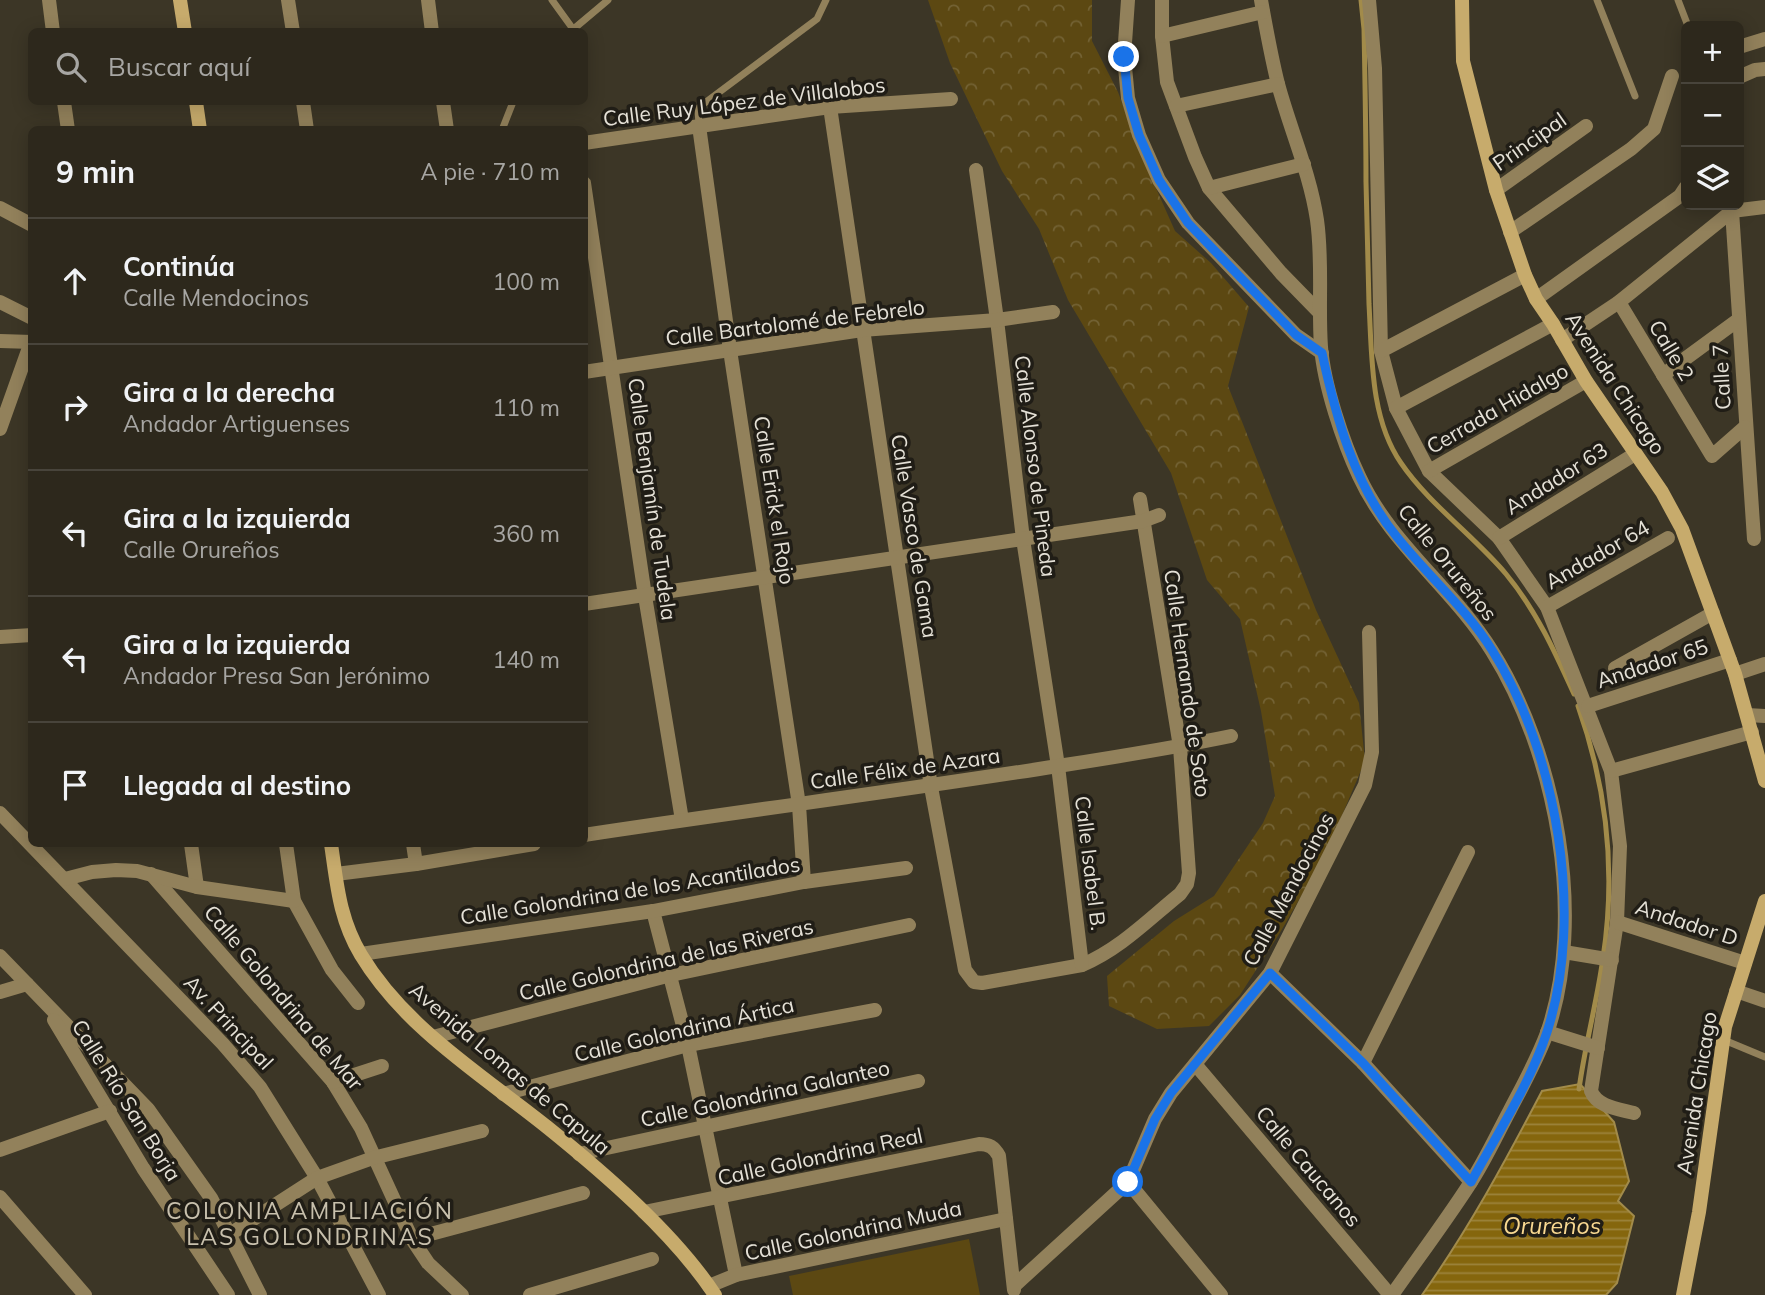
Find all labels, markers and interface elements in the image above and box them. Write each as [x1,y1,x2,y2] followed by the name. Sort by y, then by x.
[1681,21,1744,210] map controls
[1681,21,1744,84] button: +
[28,28,588,105] search box
[1108,41,1139,72] route end
[52,48,90,86] icon: search
[108,50,251,83] text: Buscar aquí
[601,71,887,131] street label: Calle Ruy López de Villalobos
[1681,84,1744,147] button: −
[1487,106,1571,176] street label: Principal
[1681,147,1744,210] button: layers
[56,153,135,191] text: 9 min
[420,157,560,186] text: A pie · 710 m
[123,250,235,283] text: Continúa
[56,262,94,300] icon: ahead
[492,267,560,296] text: 100 m
[123,283,309,312] text: Calle Mendocinos
[664,293,926,351] street label: Calle Bartolomé de Febrelo
[1560,307,1672,459] street label: Avenida Chicago
[1644,315,1700,385] street label: Calle 2
[1706,343,1736,411] street label: Calle 7
[1009,354,1063,578] street label: Calle Alonso de Pineda
[1421,357,1573,459] street label: Cerrada Hidalgo
[123,376,335,409] text: Gira a la derecha
[623,376,683,622] street label: Calle Benjamín de Tudela
[56,388,94,426] icon: right
[492,393,560,422] text: 110 m
[123,409,350,438] text: Andador Artiguenses
[749,414,801,586] street label: Calle Erick el Rojo
[886,432,944,640] street label: Calle Vasco de Gama
[1500,436,1612,520] street label: Andador 63
[1393,498,1503,626] street label: Calle Orureños
[123,502,351,535] text: Gira a la izquierda
[56,514,94,552] icon: left
[1540,514,1654,594] street label: Andador 64
[492,519,560,548] text: 360 m
[123,535,280,564] text: Calle Orureños
[1159,567,1217,799] street label: Calle Hernando de Soto
[123,628,351,661] text: Gira a la izquierda
[1593,633,1711,693] street label: Andador 65
[56,640,94,678] icon: left
[492,645,560,674] text: 140 m
[123,661,430,690] text: Andador Presa San Jerónimo
[808,742,1002,794] street label: Calle Félix de Azara
[56,766,94,804] icon: arrive
[123,769,351,802] text: Llegada al destino
[1070,794,1112,932] street label: Calle Isabel B.
[1237,808,1339,970] street label: Calle Mendocinos
[458,850,802,930] street label: Calle Golondrina de los Acantilados
[1632,893,1742,951] street label: Andador D
[199,899,369,1095] street label: Calle Golondrina de Mar
[516,912,816,1006] street label: Calle Golondrina de las Riveras
[179,970,279,1074] street label: Av. Principal
[404,976,616,1160] street label: Avenida Lomas de Capula
[572,991,796,1067] street label: Calle Golondrina Ártica
[1670,1010,1722,1176] street label: Avenida Chicago
[67,1014,187,1186] street label: Calle Río San Borja
[638,1054,892,1132] street label: Calle Golondrina Galanteo
[1251,1100,1367,1232] street label: Calle Caucanos
[715,1122,925,1190] street label: Calle Golondrina Real
[1112,1166,1143,1197] route start
[742,1194,964,1266] street label: Calle Golondrina Muda
[166,1196,454,1251] district label: COLONIA AMPLIACIÓN LAS GOLONDRINAS
[1503,1211,1601,1240] water label: Orureños

